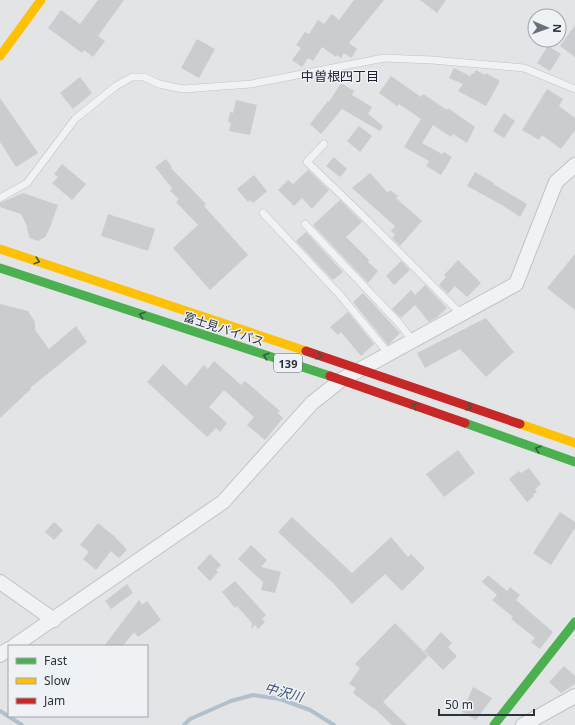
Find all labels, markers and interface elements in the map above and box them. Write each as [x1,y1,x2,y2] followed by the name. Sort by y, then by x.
[527,8,567,48] north arrow
[550,24,565,33] text: N
[301,67,379,85] district label: 中曽根四丁目
[33,256,40,265] one-way arrow
[182,308,266,350] street label: 富士見バイパス
[139,311,146,320] one-way arrow
[316,351,323,360] one-way arrow
[263,352,270,360] one-way arrow
[274,354,302,372] road number: 139
[465,402,472,411] one-way arrow
[412,403,419,411] one-way arrow
[535,446,542,454] one-way arrow
[8,645,148,717] legend
[44,652,68,669] text: Fast
[44,672,71,689] text: Slow
[263,678,307,706] water label: 中沢川
[439,691,534,717] scale bar
[43,692,65,709] text: Jam
[445,696,473,713] text: 50 m

